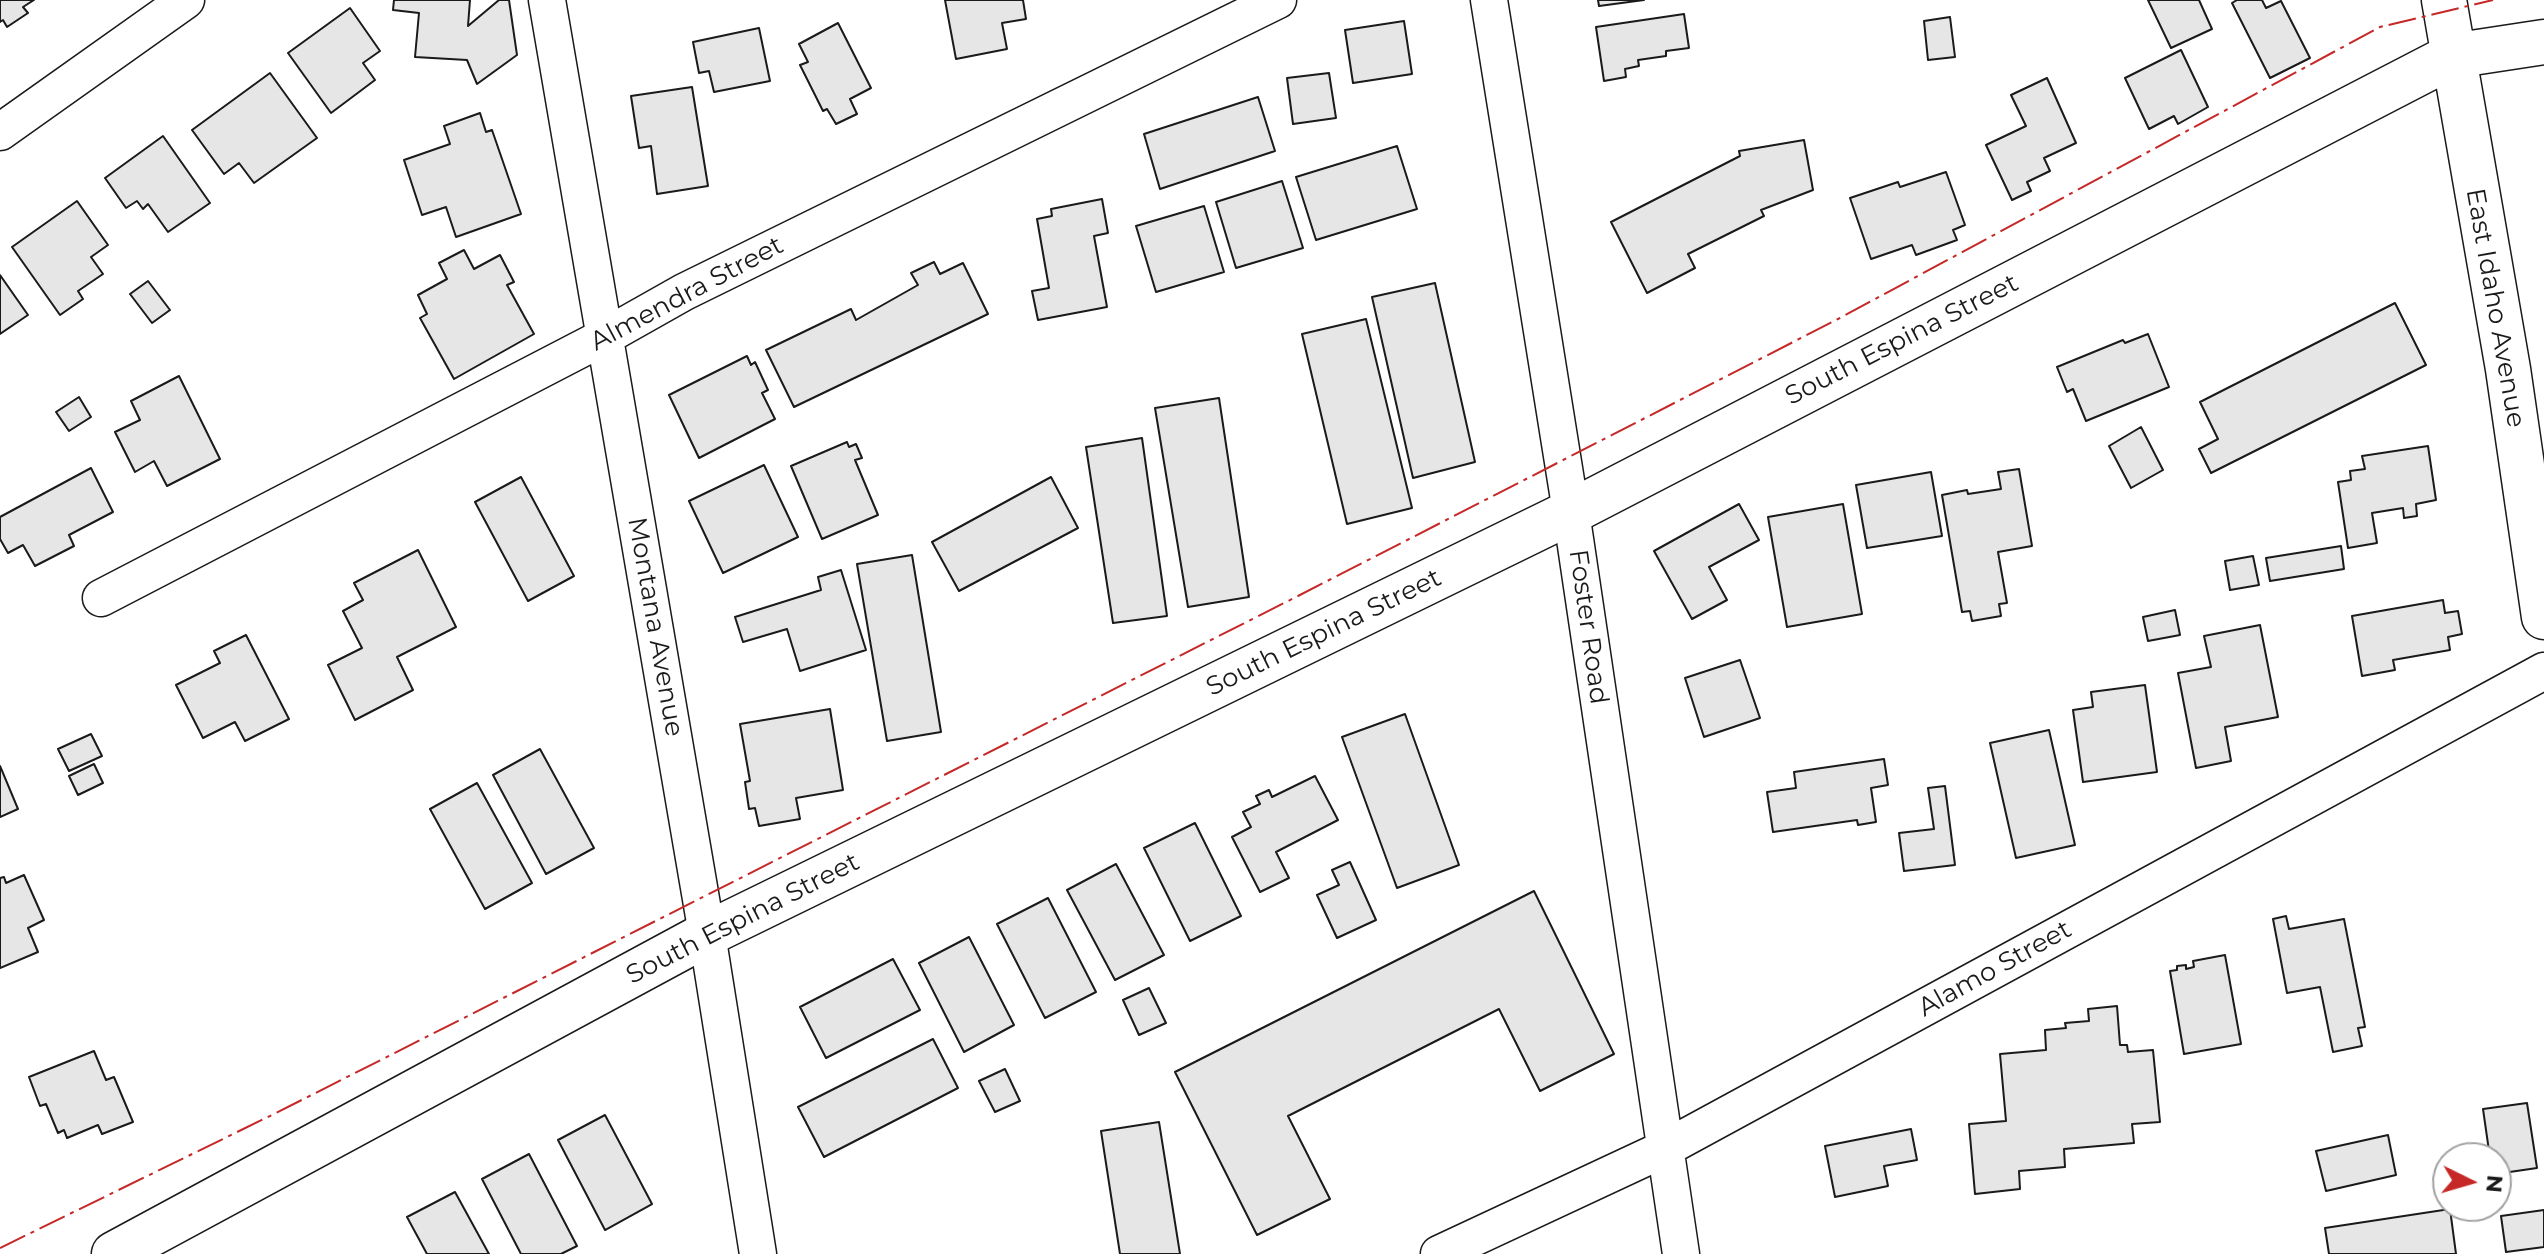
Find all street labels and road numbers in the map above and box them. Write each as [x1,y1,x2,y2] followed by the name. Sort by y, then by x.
[2459,186,2531,430] street label: East Idaho Avenue
[585,230,789,358] street label: Almendra Street
[1780,268,2024,412] street label: South Espina Street
[620,515,690,739] street label: Montana Avenue
[1562,548,1614,706] street label: Foster Road
[1201,563,1447,703] street label: South Espina Street
[621,847,865,991] street label: South Espina Street
[1913,914,2077,1024] street label: Alamo Street

